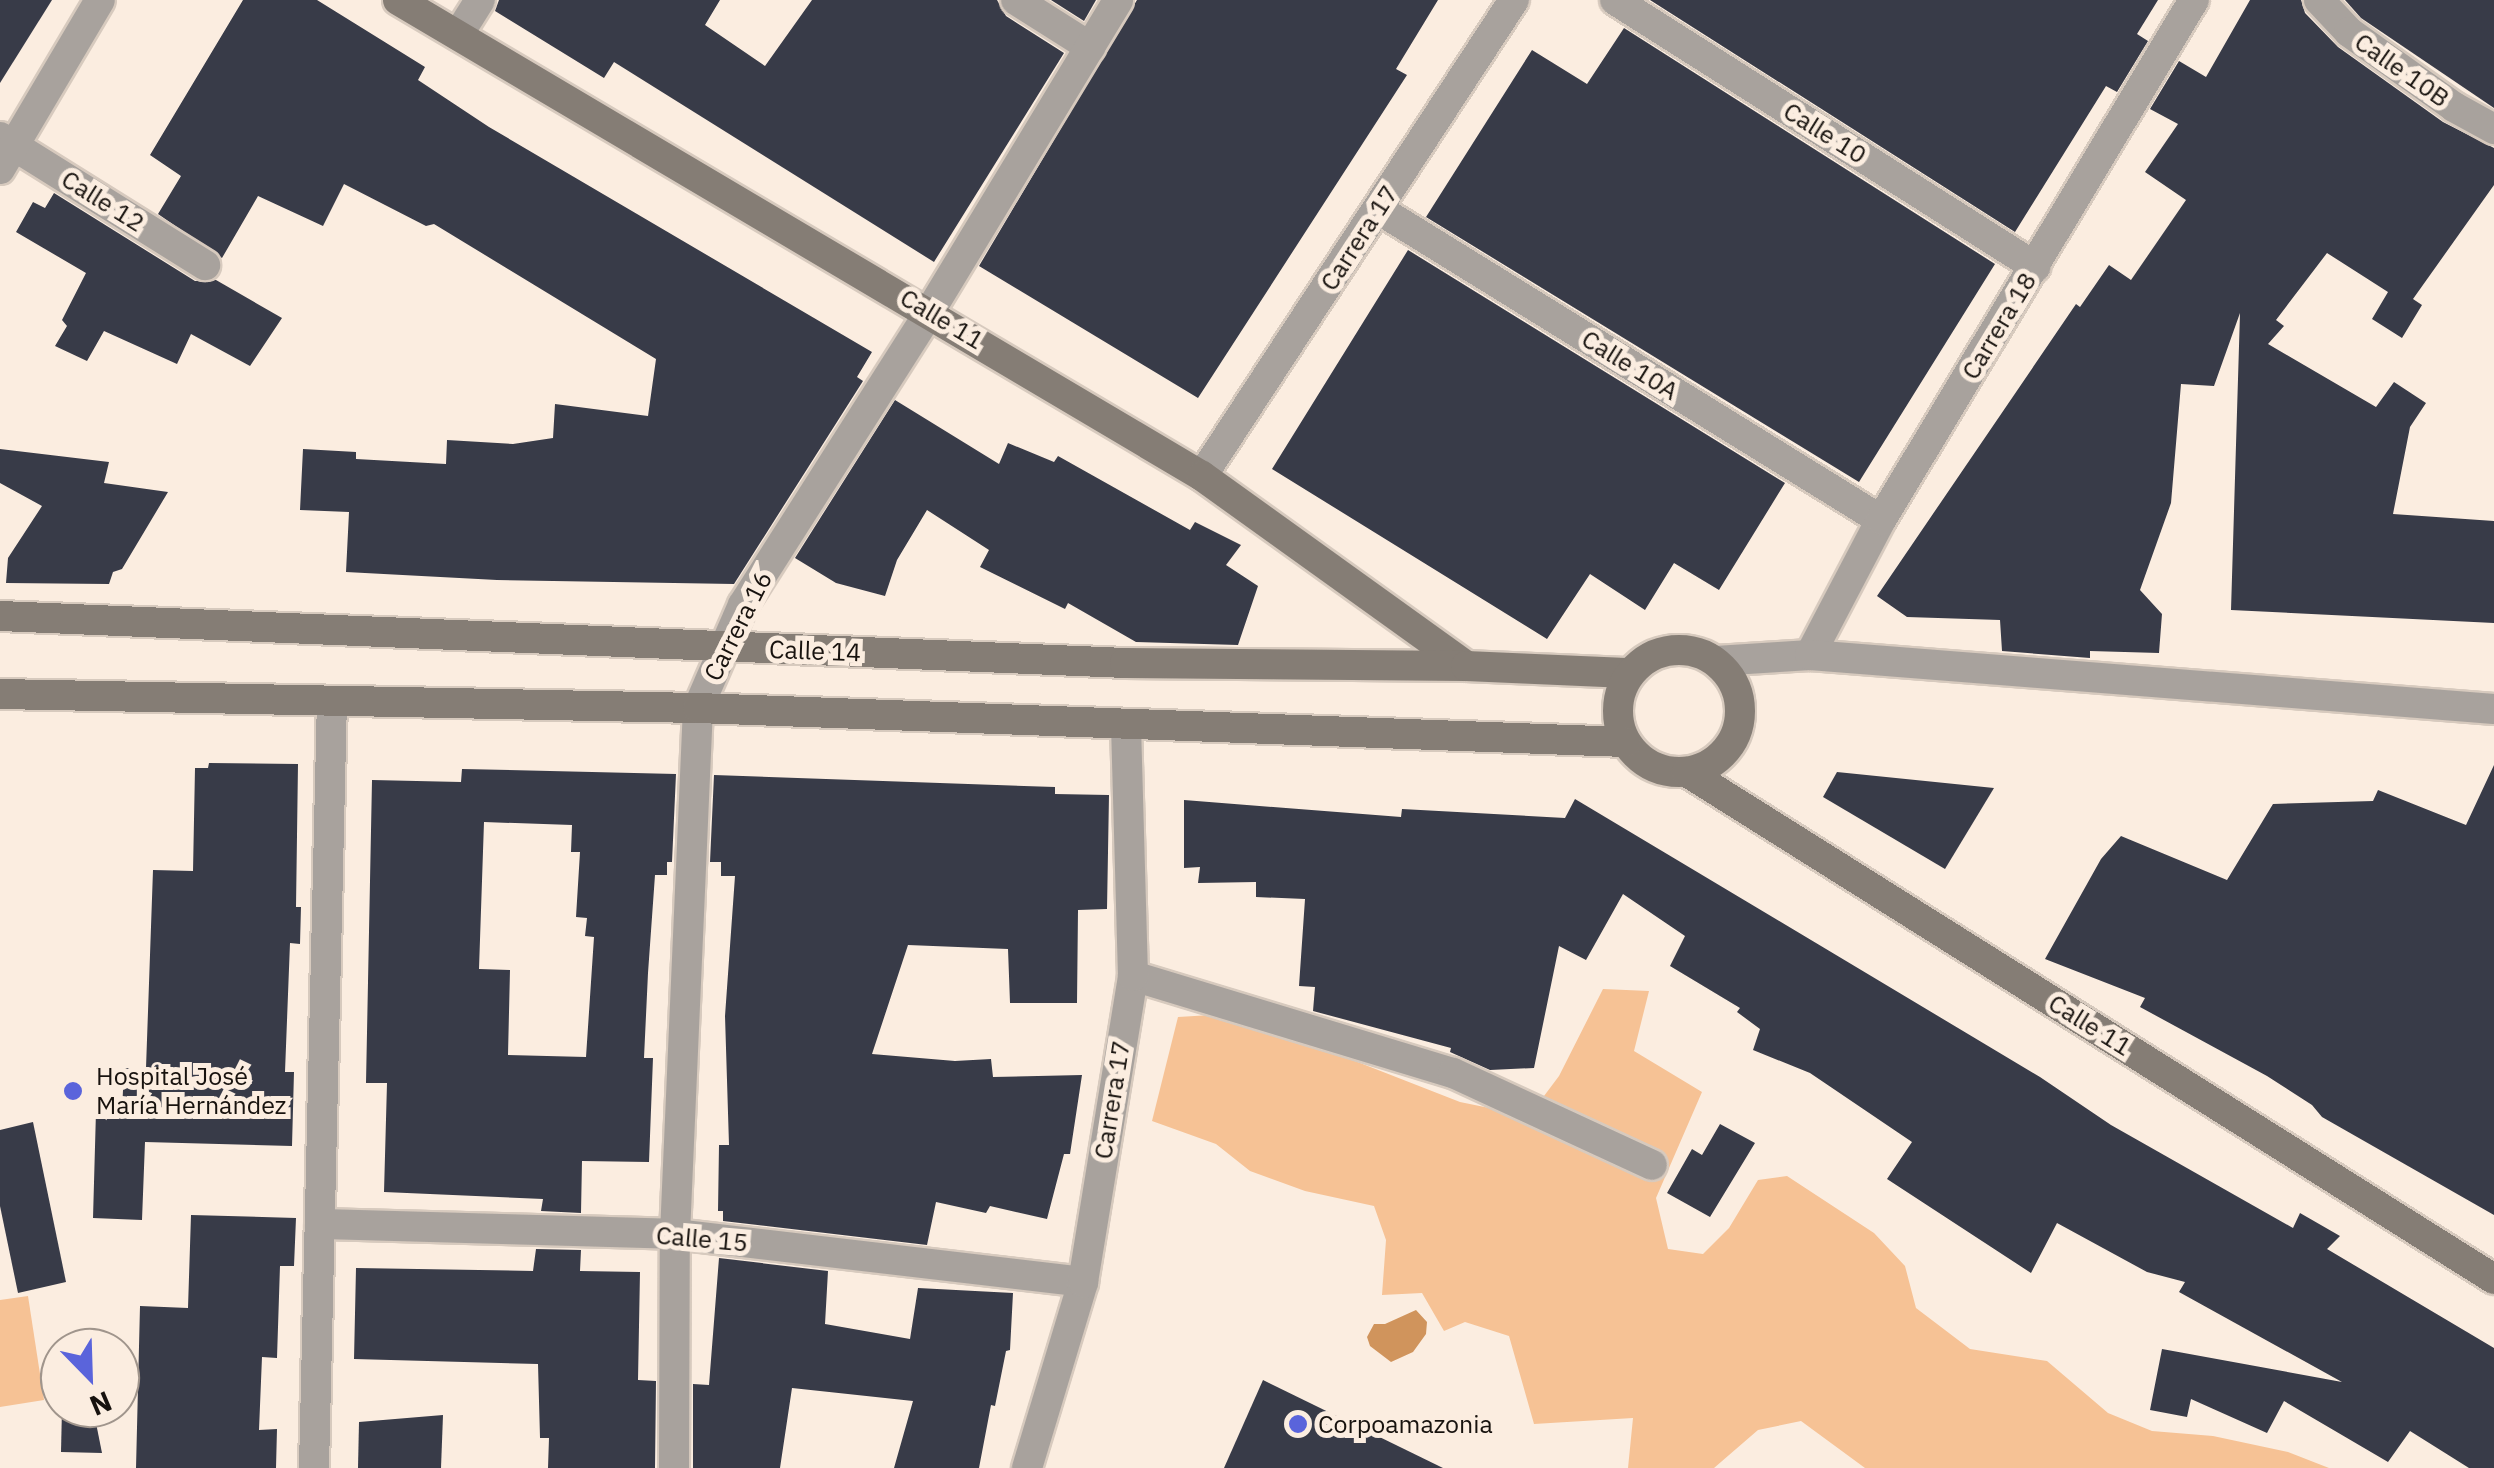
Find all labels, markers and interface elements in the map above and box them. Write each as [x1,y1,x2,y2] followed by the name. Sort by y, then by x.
[2349,27,2455,113] street label: Calle 10B
[1778,96,1872,170] street label: Calle 10
[56,164,150,238] street label: Calle 12
[1314,180,1404,296] street label: Carrera 17
[1955,267,2043,385] street label: Carrera 18
[895,282,989,356] street label: Calle 11
[1576,324,1684,406] street label: Calle 10A
[698,566,778,686] street label: Carrera 16
[769,634,861,668] street label: Calle 14
[2043,988,2137,1062] street label: Calle 11
[1088,1039,1136,1161] street label: Carrera 17
[96,1062,286,1121] place label: Hospital José María Hernández
[60,1078,86,1104] marker: Hospital José María Hernández
[655,1220,749,1258] street label: Calle 15
[40,1328,140,1428] north arrow
[85,1383,118,1425] text: N
[1318,1409,1493,1439] place label: Corpoamazonia
[1287,1413,1309,1435] marker: Corpoamazonia

